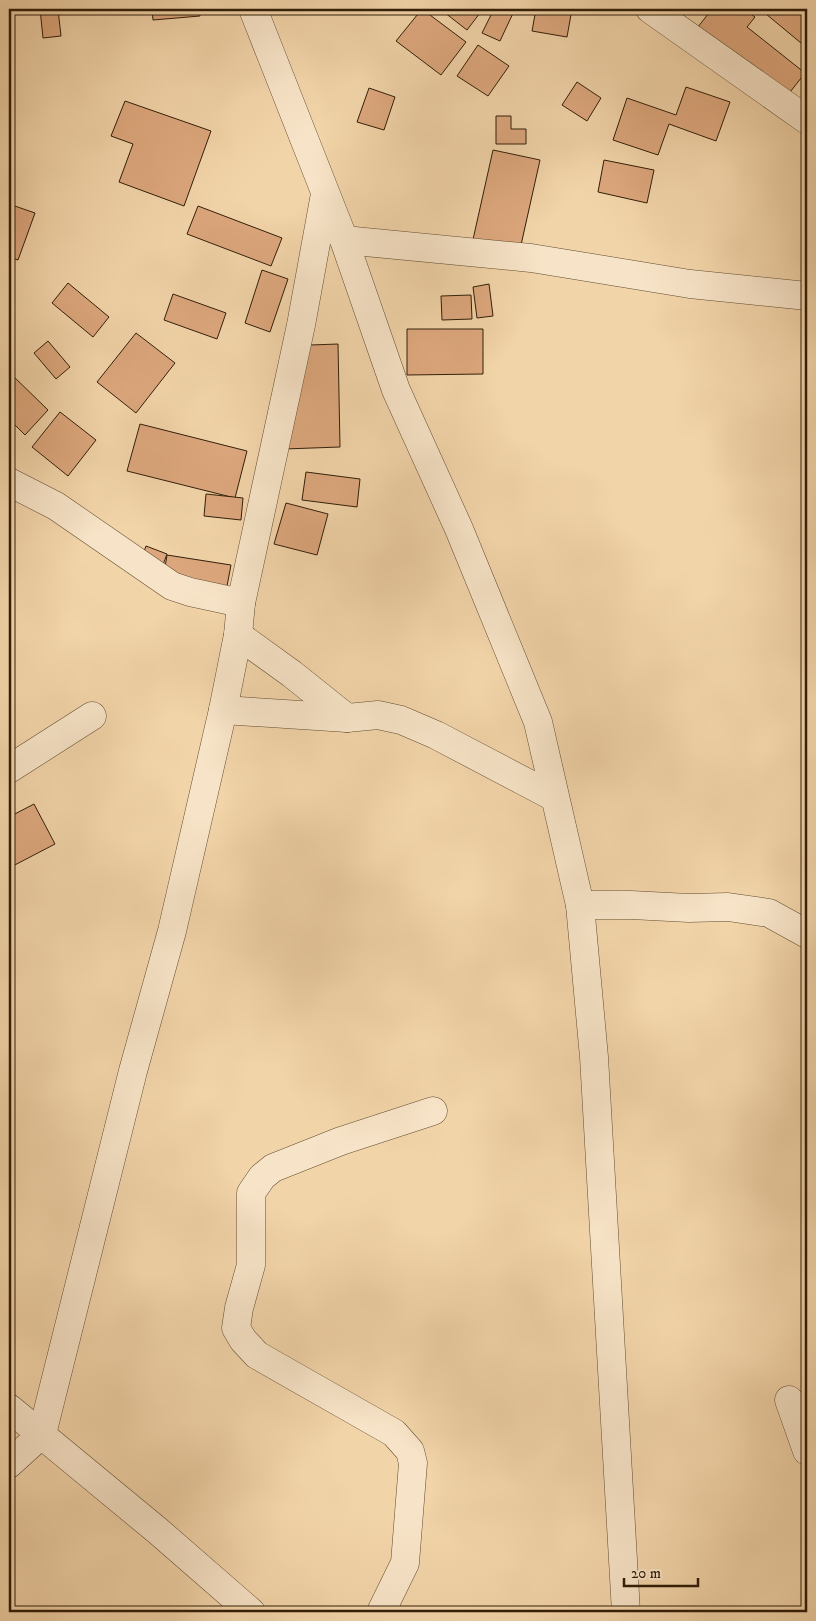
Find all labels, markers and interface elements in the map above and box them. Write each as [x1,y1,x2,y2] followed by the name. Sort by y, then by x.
[624,1556,697,1588] scale bar
[631,1564,661,1583] text: 20 m

